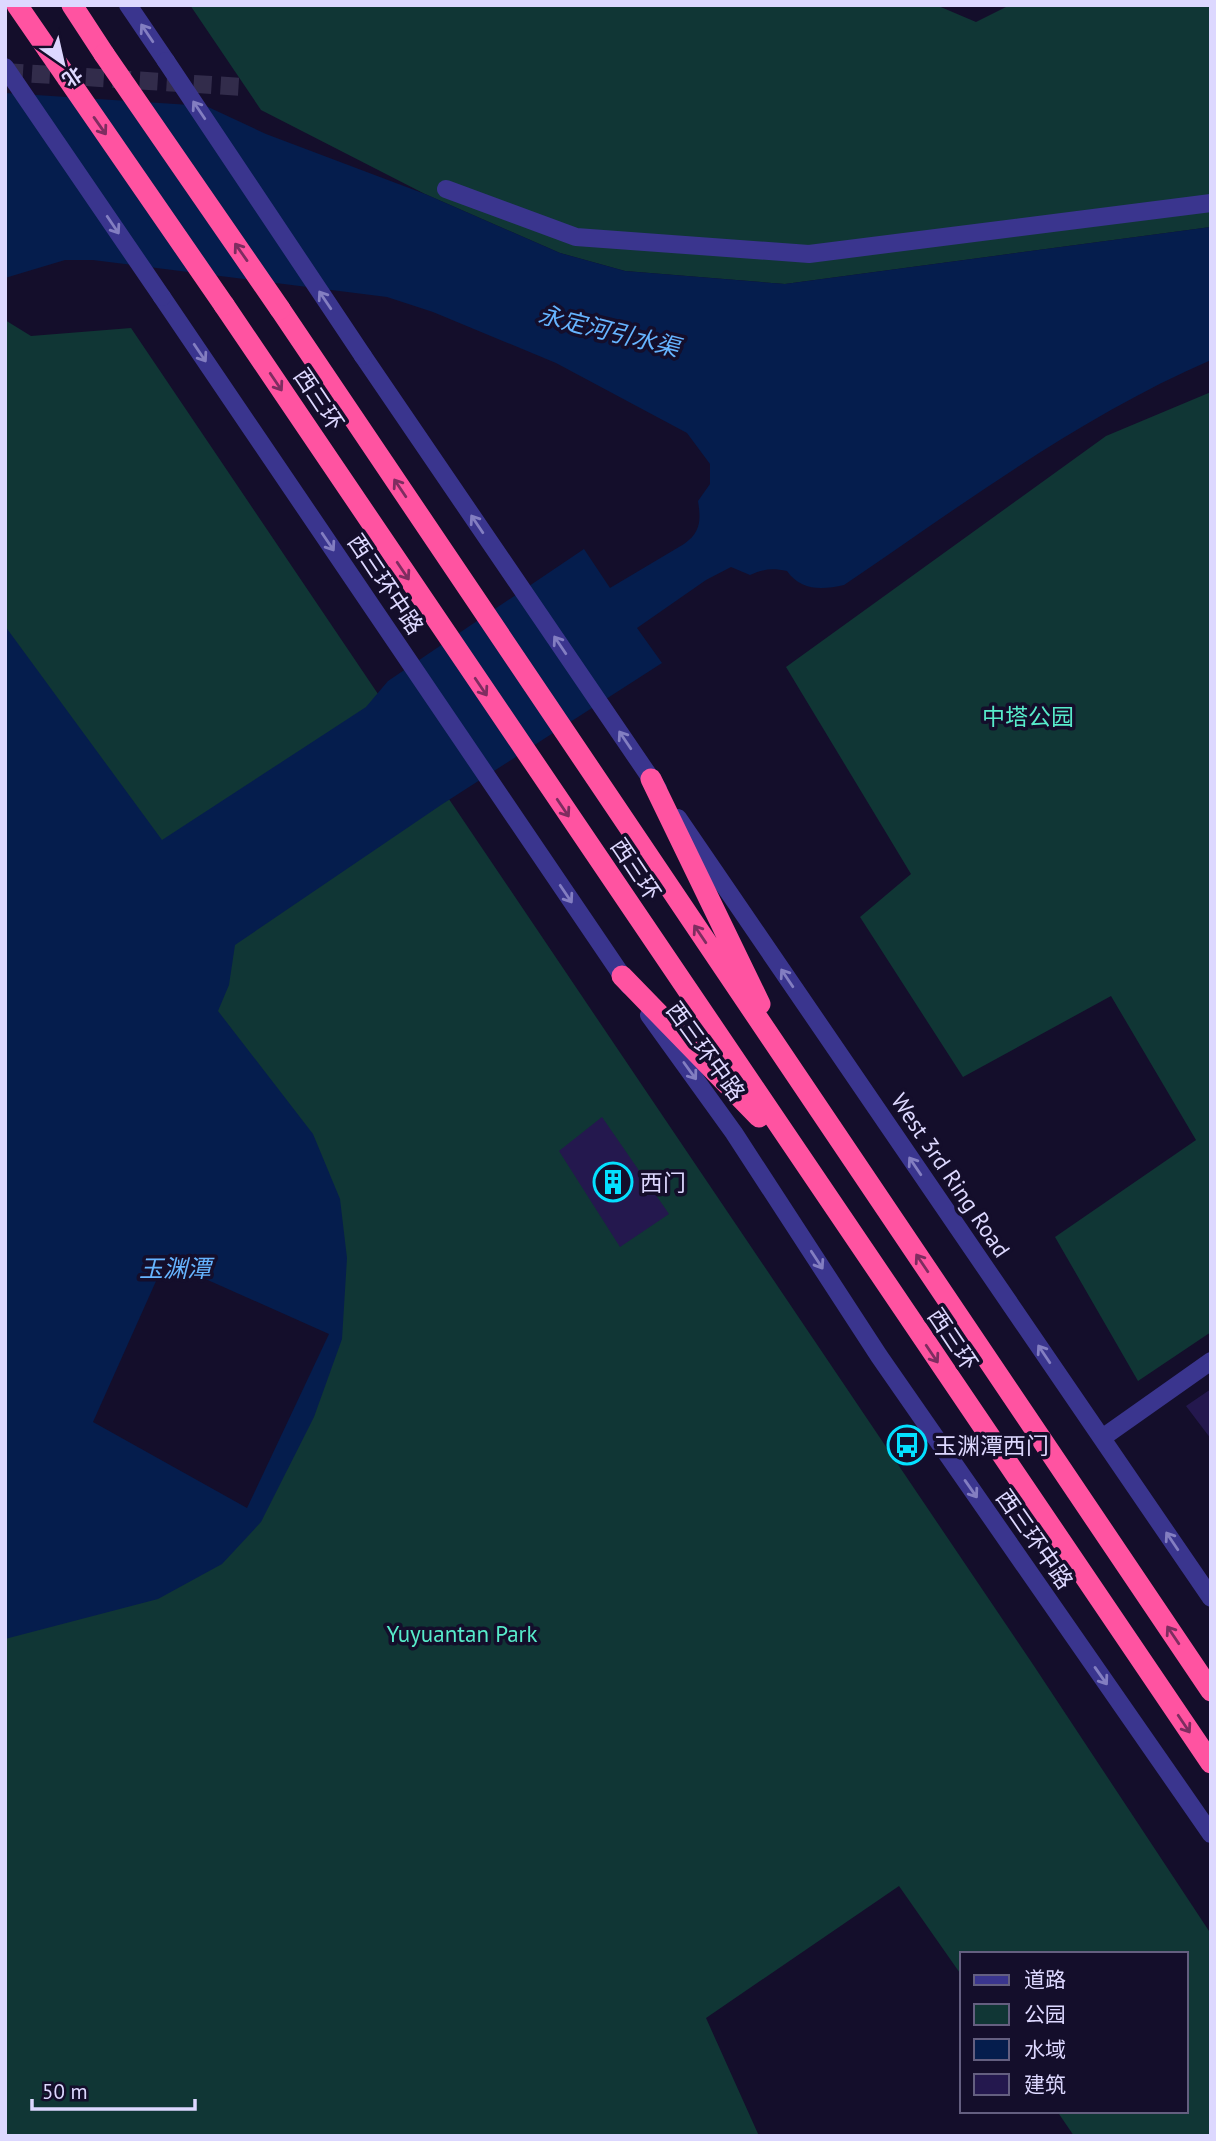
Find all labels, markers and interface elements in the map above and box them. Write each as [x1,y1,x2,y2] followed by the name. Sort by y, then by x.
[140,24,154,43] one-way arrow
[28,28,98,98] north arrow
[58,62,87,92] text: 北
[191,101,205,121] one-way arrow
[93,116,108,135] one-way arrow
[106,215,120,234] one-way arrow
[234,243,248,262] one-way arrow
[318,290,332,310] one-way arrow
[535,299,686,364] water label: 永定河引水渠
[193,343,207,362] one-way arrow
[288,362,350,436] street label: 西三环
[269,372,283,392] one-way arrow
[393,479,407,498] one-way arrow
[470,514,484,534] one-way arrow
[342,528,430,640] street label: 西三环中路
[321,531,335,551] one-way arrow
[396,561,410,580] one-way arrow
[553,636,567,655] one-way arrow
[474,677,488,696] one-way arrow
[982,702,1074,731] park label: 中塔公园
[618,731,632,751] one-way arrow
[556,798,570,818] one-way arrow
[605,832,667,906] street label: 西三环
[560,884,574,904] one-way arrow
[693,925,707,944] one-way arrow
[780,969,794,988] one-way arrow
[660,996,752,1106] street label: 西三环中路
[683,1061,697,1080] one-way arrow
[885,1087,1017,1263] street label: West 3rd Ring Road
[908,1157,923,1176] one-way arrow
[592,1161,634,1203] building icon: 西门
[640,1168,686,1197] place label: 西门
[809,1250,824,1269] one-way arrow
[139,1253,215,1284] water label: 玉渊潭
[915,1254,929,1273] one-way arrow
[922,1302,984,1376] street label: 西三环
[925,1344,939,1363] one-way arrow
[1037,1345,1051,1364] one-way arrow
[886,1424,928,1466] bus stop icon: 玉渊潭西门
[934,1431,1049,1460] place label: 玉渊潭西门
[964,1479,978,1498] one-way arrow
[990,1484,1080,1594] street label: 西三环中路
[1165,1532,1179,1552] one-way arrow
[387,1619,537,1648] park label: Yuyuantan Park
[1165,1625,1179,1645] one-way arrow
[1094,1666,1108,1685] one-way arrow
[1177,1714,1191,1733] one-way arrow
[960,1952,1188,2113] legend
[1024,1966,1066,1993] text: 道路
[1024,2001,1066,2028] text: 公园
[1024,2036,1066,2063] text: 水域
[32,2068,194,2112] scale bar
[1024,2071,1066,2098] text: 建筑
[42,2078,88,2105] text: 50 m

